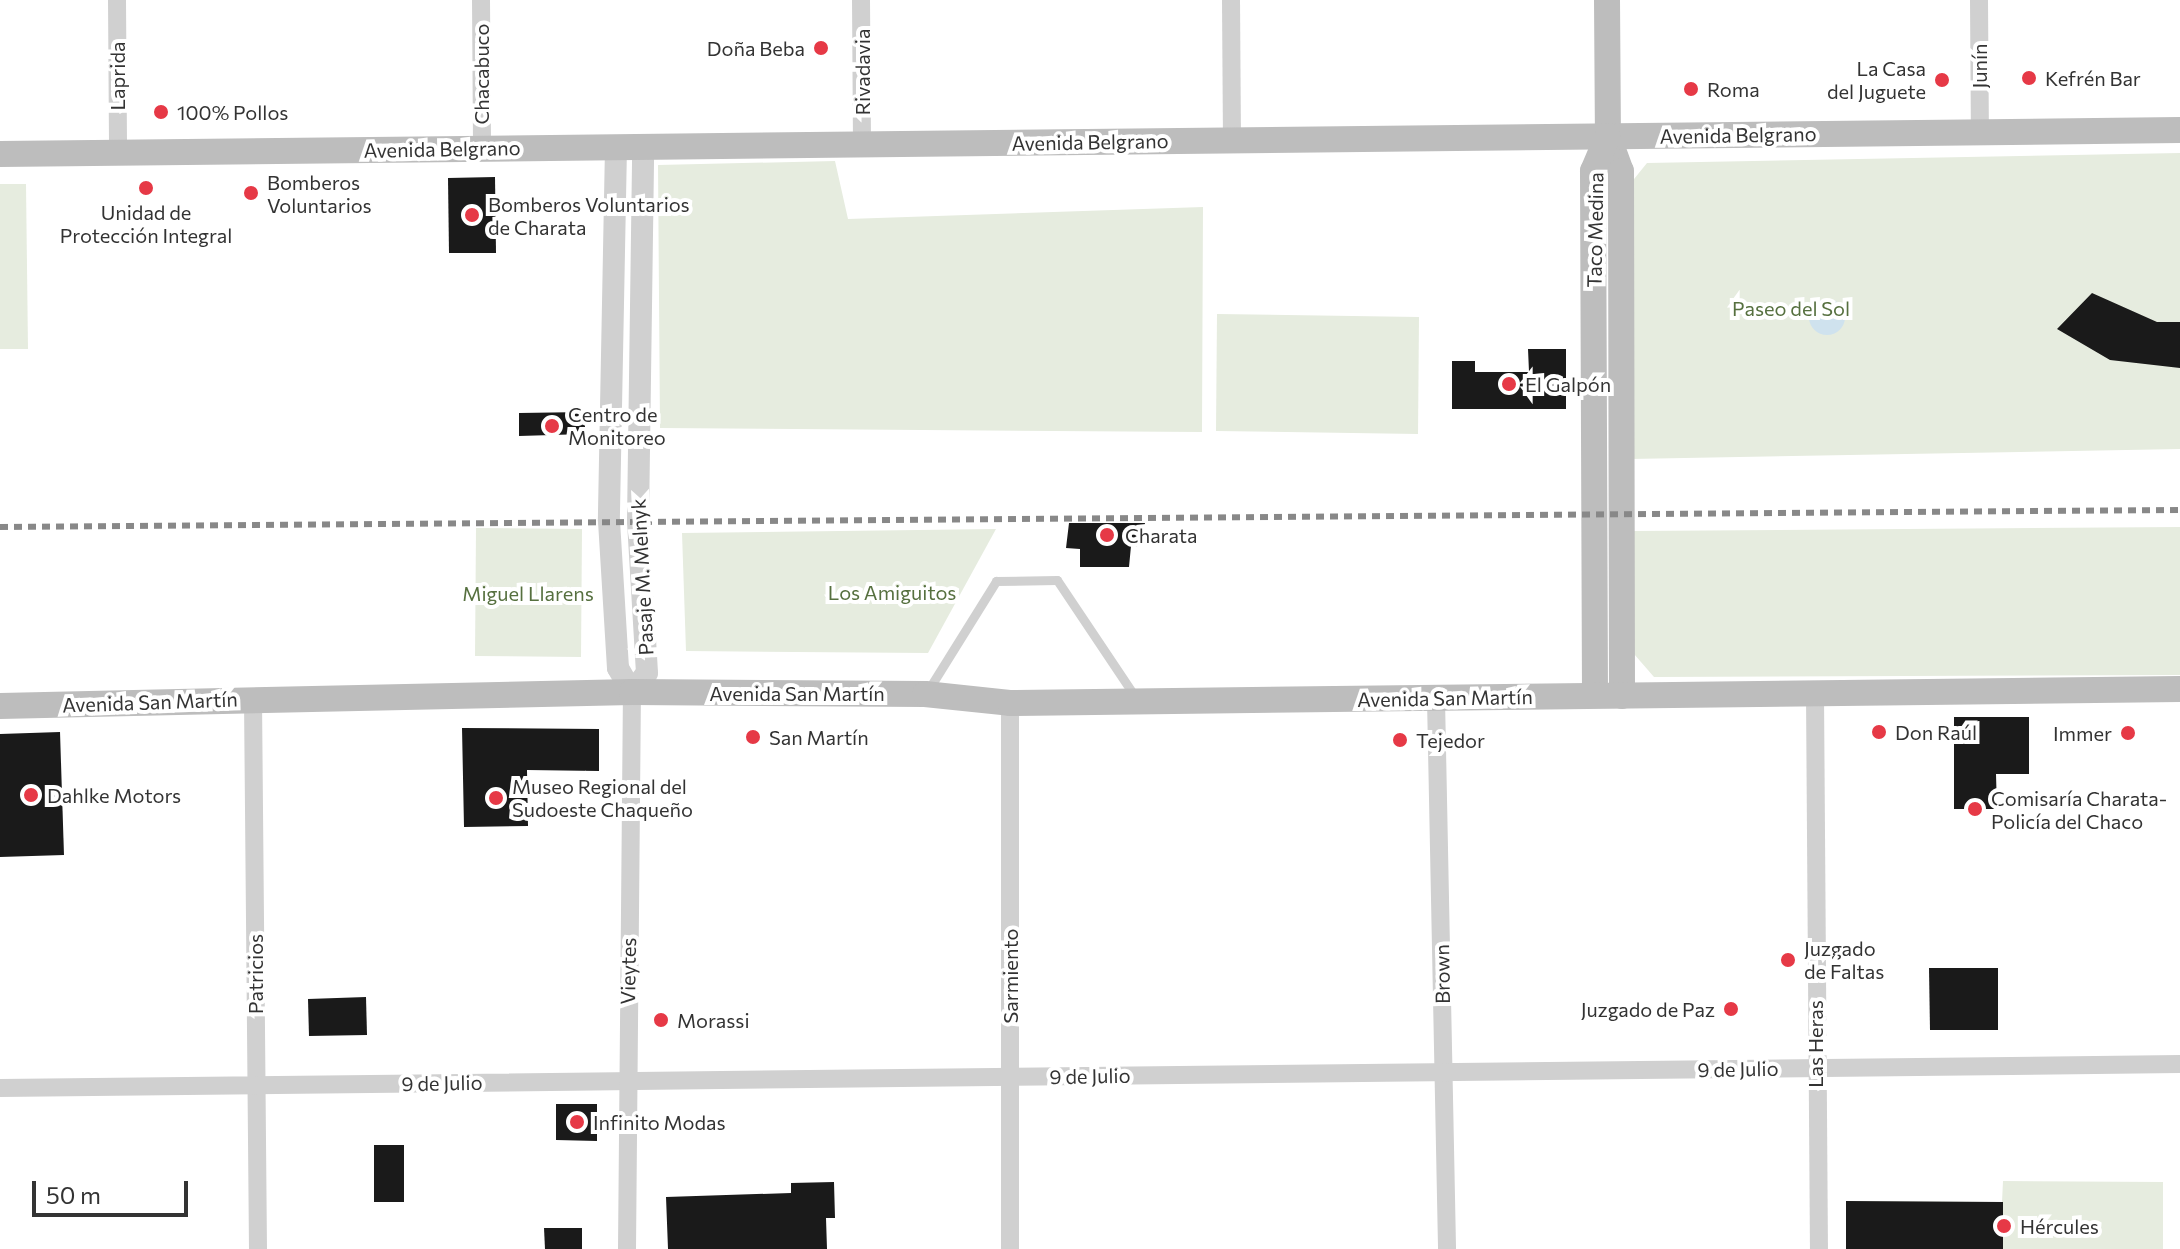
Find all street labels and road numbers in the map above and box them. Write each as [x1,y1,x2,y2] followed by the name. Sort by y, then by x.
[469,24,493,124] street label: Chacabuco
[850,29,874,115] street label: Rivadavia
[105,42,129,110] street label: Laprida
[1967,43,1991,89] street label: Junín
[1659,122,1817,148] street label: Avenida Belgrano
[1011,129,1169,155] street label: Avenida Belgrano
[363,136,521,162] street label: Avenida Belgrano
[1582,172,1608,288] street label: Taco Medina
[626,498,658,656] street label: Pasaje M. Melnyk
[709,681,885,705] street label: Avenida San Martín
[1357,684,1533,712] street label: Avenida San Martín
[62,687,238,717] street label: Avenida San Martín
[998,929,1022,1023] street label: Sarmiento
[243,934,267,1014] street label: Patricios
[615,937,641,1005] street label: Vieytes
[1429,944,1455,1004] street label: Brown
[1803,1000,1827,1088] street label: Las Heras
[1697,1056,1779,1082] street label: 9 de Julio
[1049,1063,1131,1089] street label: 9 de Julio
[401,1070,483,1096] street label: 9 de Julio

